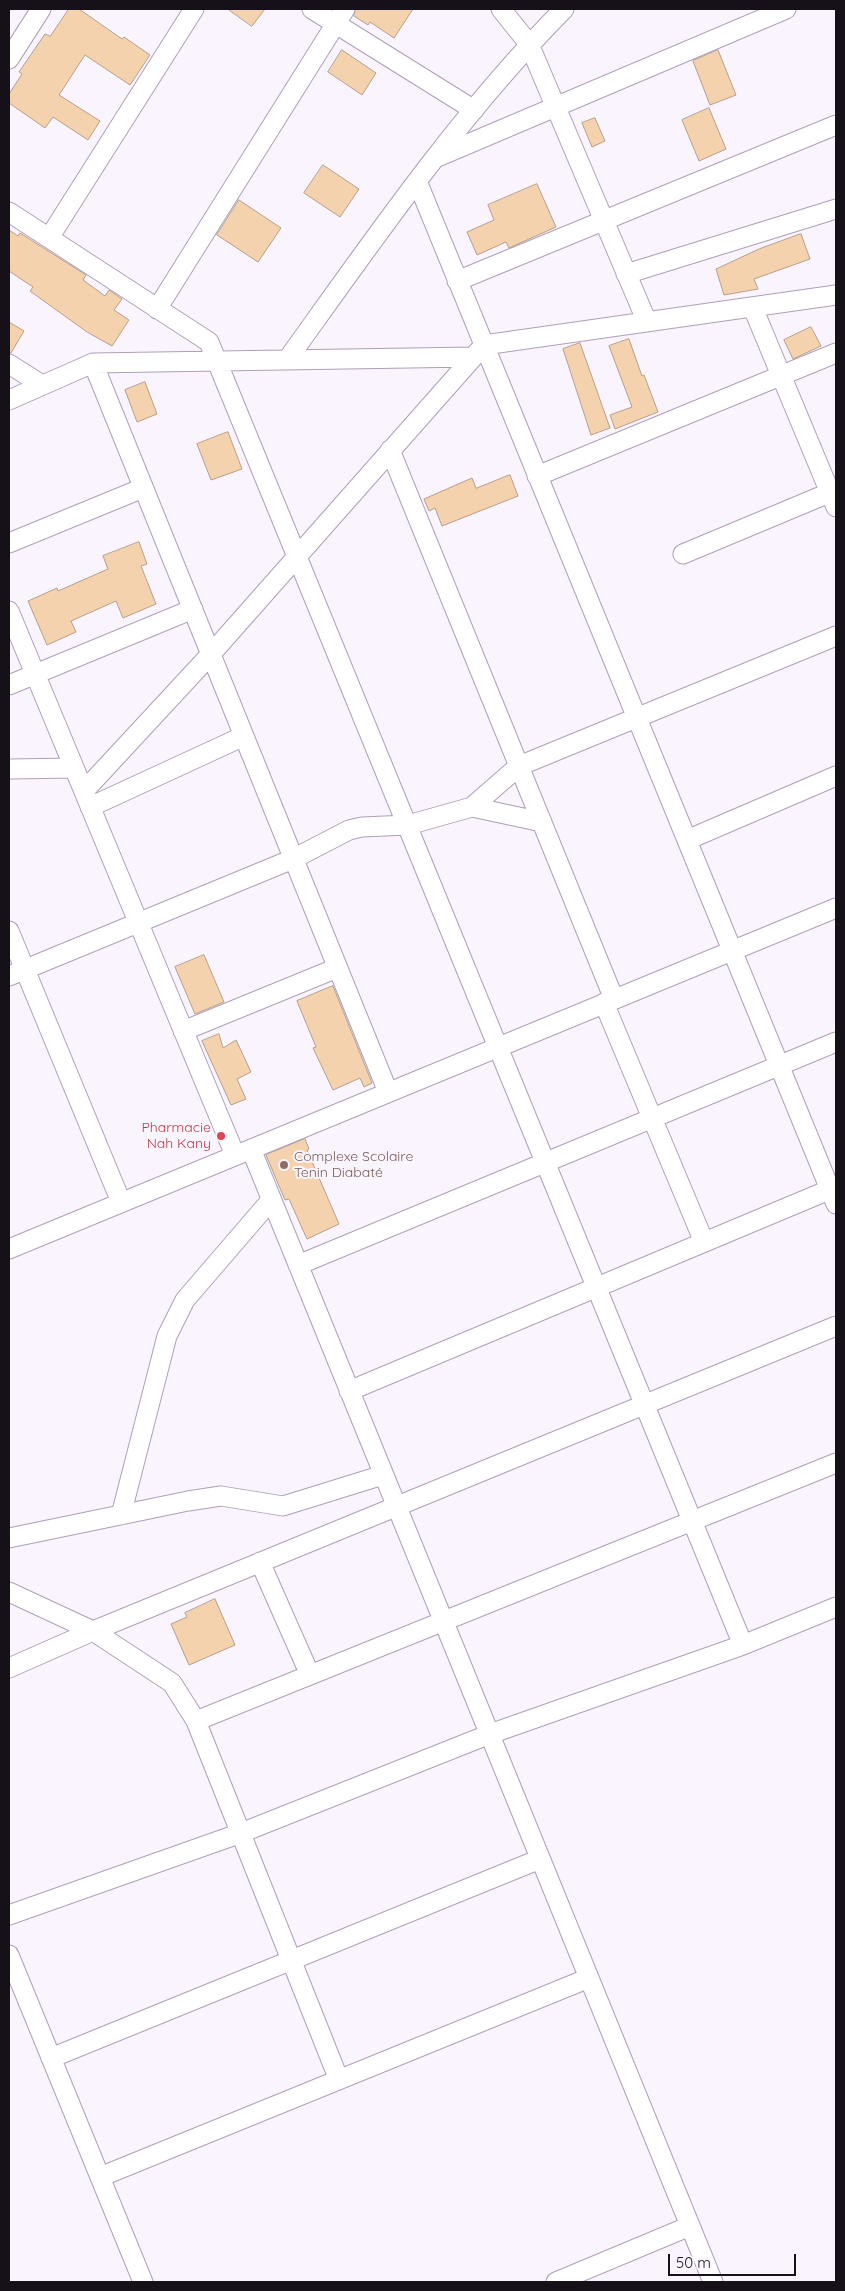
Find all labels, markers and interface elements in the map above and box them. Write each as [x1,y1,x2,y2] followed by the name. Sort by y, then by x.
[141,1120,211,1152] place label: Pharmacie Nah Kany
[215,1130,227,1142] marker: Pharmacie Nah Kany
[294,1149,413,1182] place label: Complexe Scolaire Tenin Diabaté
[278,1159,290,1171] marker: Complexe Scolaire Tenin Diabaté
[670,2244,798,2276] scale bar
[676,2253,711,2272] text: 50 m

